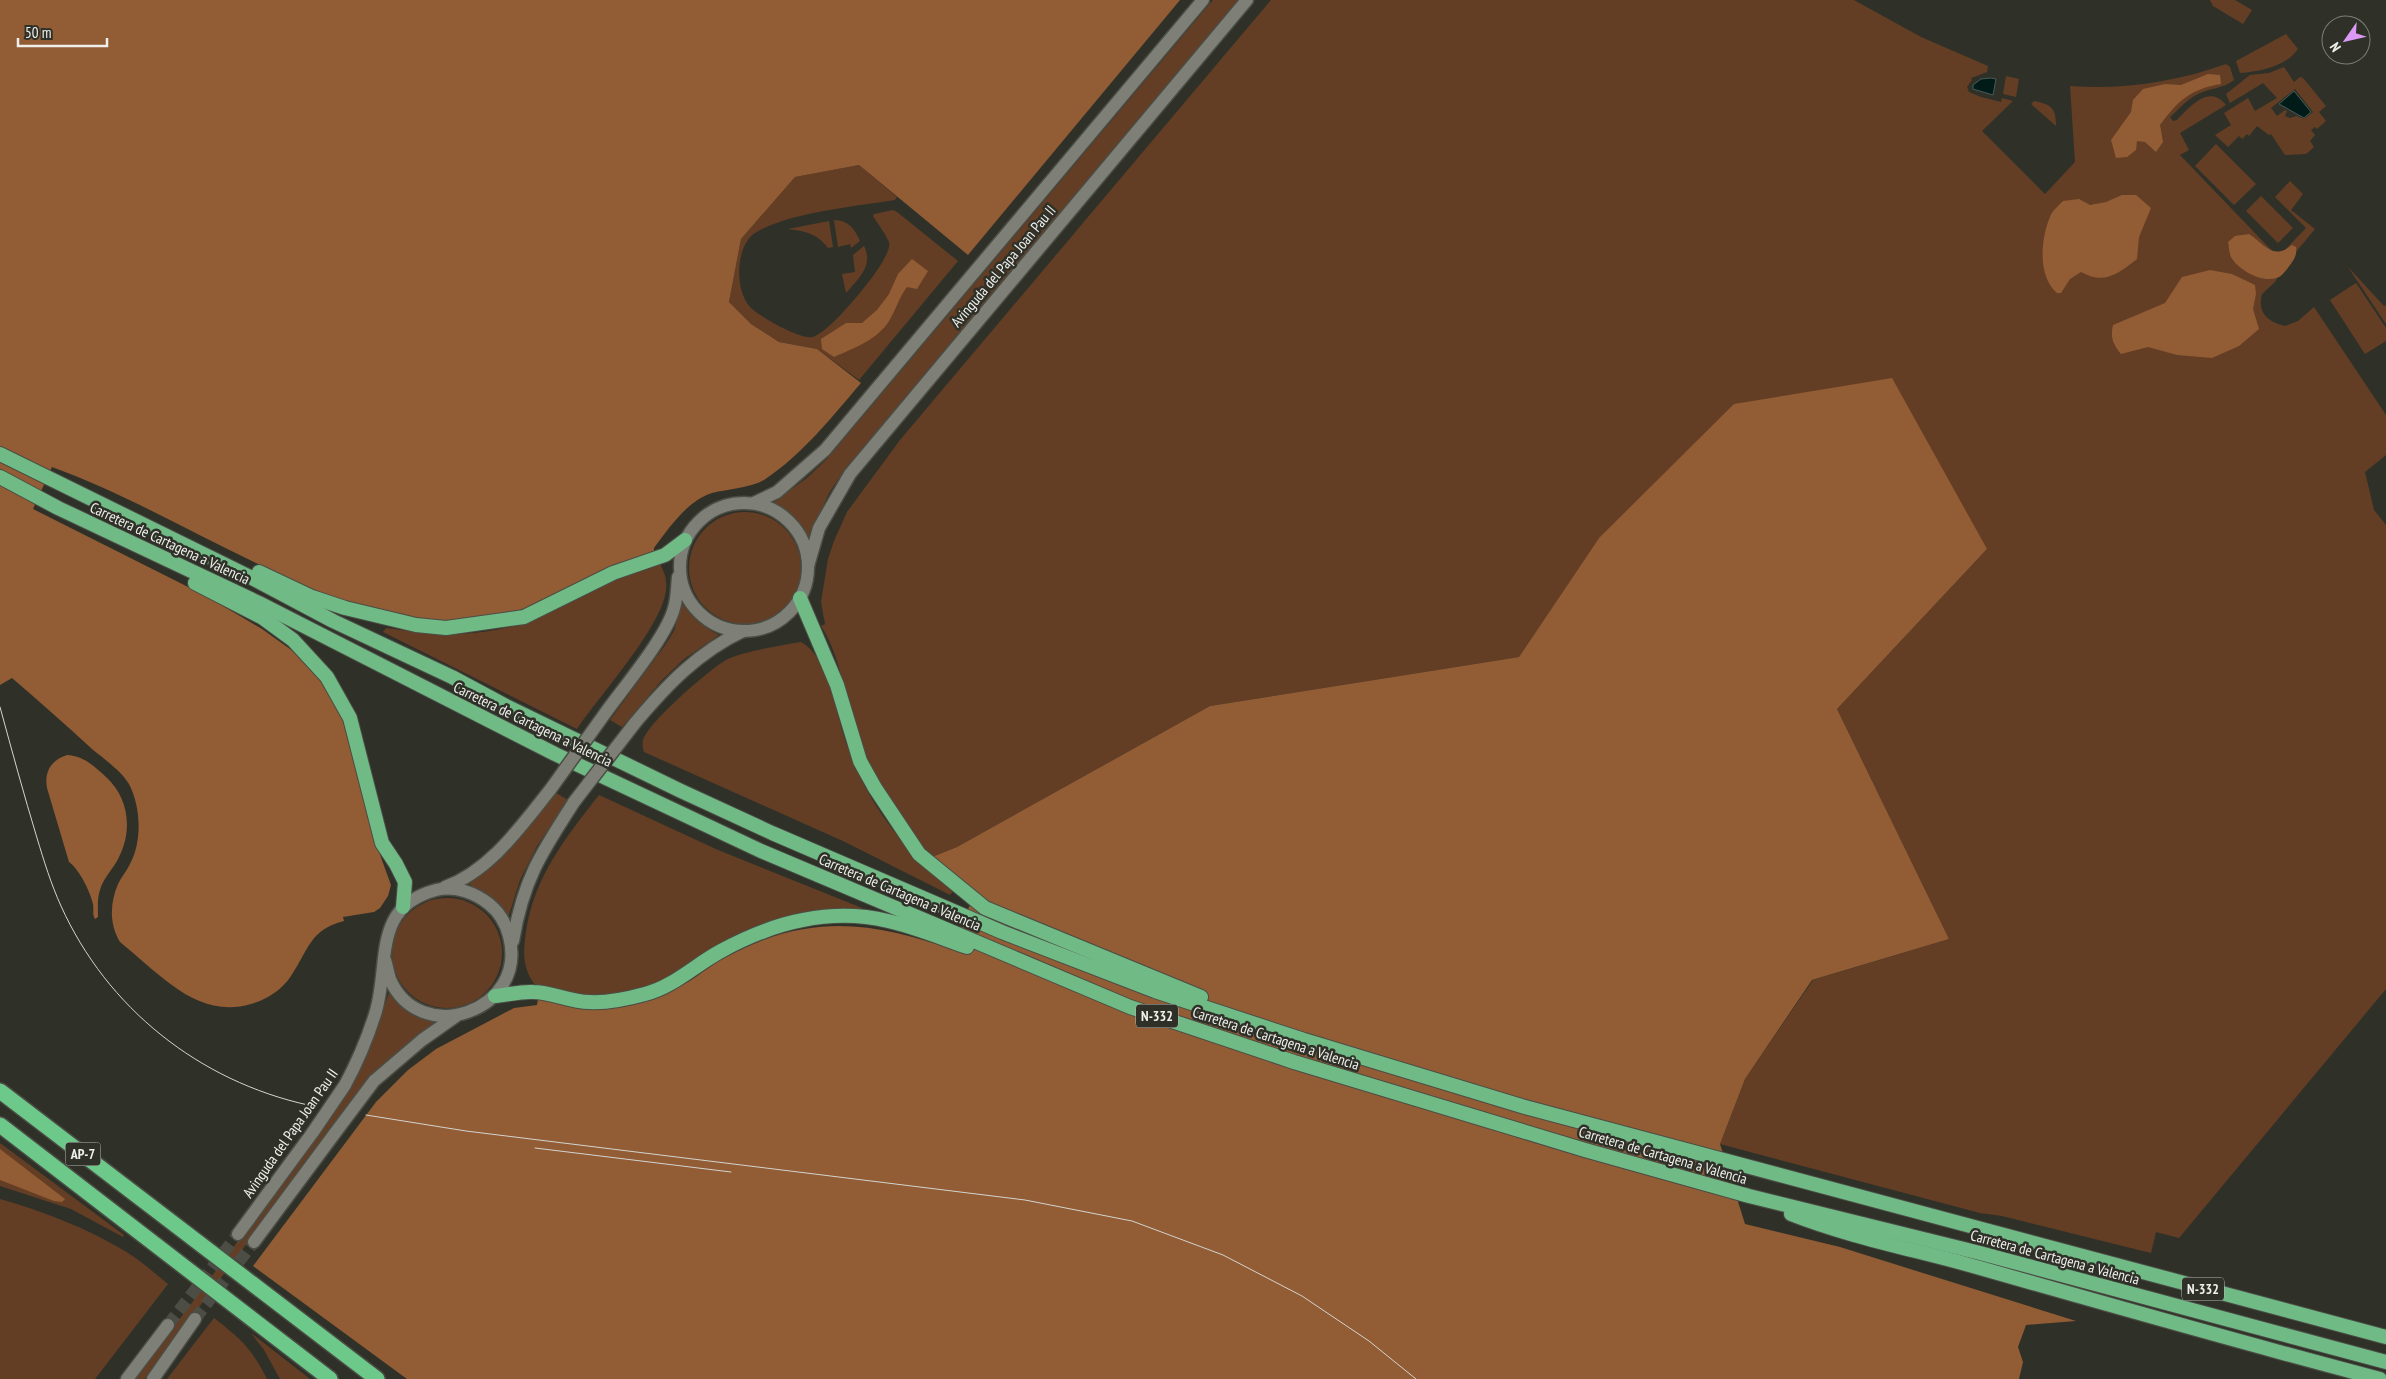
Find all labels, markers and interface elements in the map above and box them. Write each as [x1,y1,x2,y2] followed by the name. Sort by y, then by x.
[18,15,106,47] scale bar
[2321,15,2371,65] north arrow
[25,23,51,42] text: 50 m
[2326,39,2345,55] text: N
[946,201,1060,331] street label: Avinguda del Papa Joan Pau II
[87,498,253,588] street label: Carretera de Cartagena a Valencia
[451,677,615,771] street label: Carretera de Cartagena a Valencia
[816,849,984,935] street label: Carretera de Cartagena a Valencia
[1190,1002,1362,1074] street label: Carretera de Cartagena a Valencia
[1136,1004,1178,1028] road number: N-332
[238,1065,342,1201] street label: Avinguda del Papa Joan Pau II
[1577,1122,1749,1188] street label: Carretera de Cartagena a Valencia
[66,1142,100,1166] road number: AP-7
[1968,1225,2142,1289] street label: Carretera de Cartagena a Valencia
[2182,1278,2224,1300] road number: N-332

